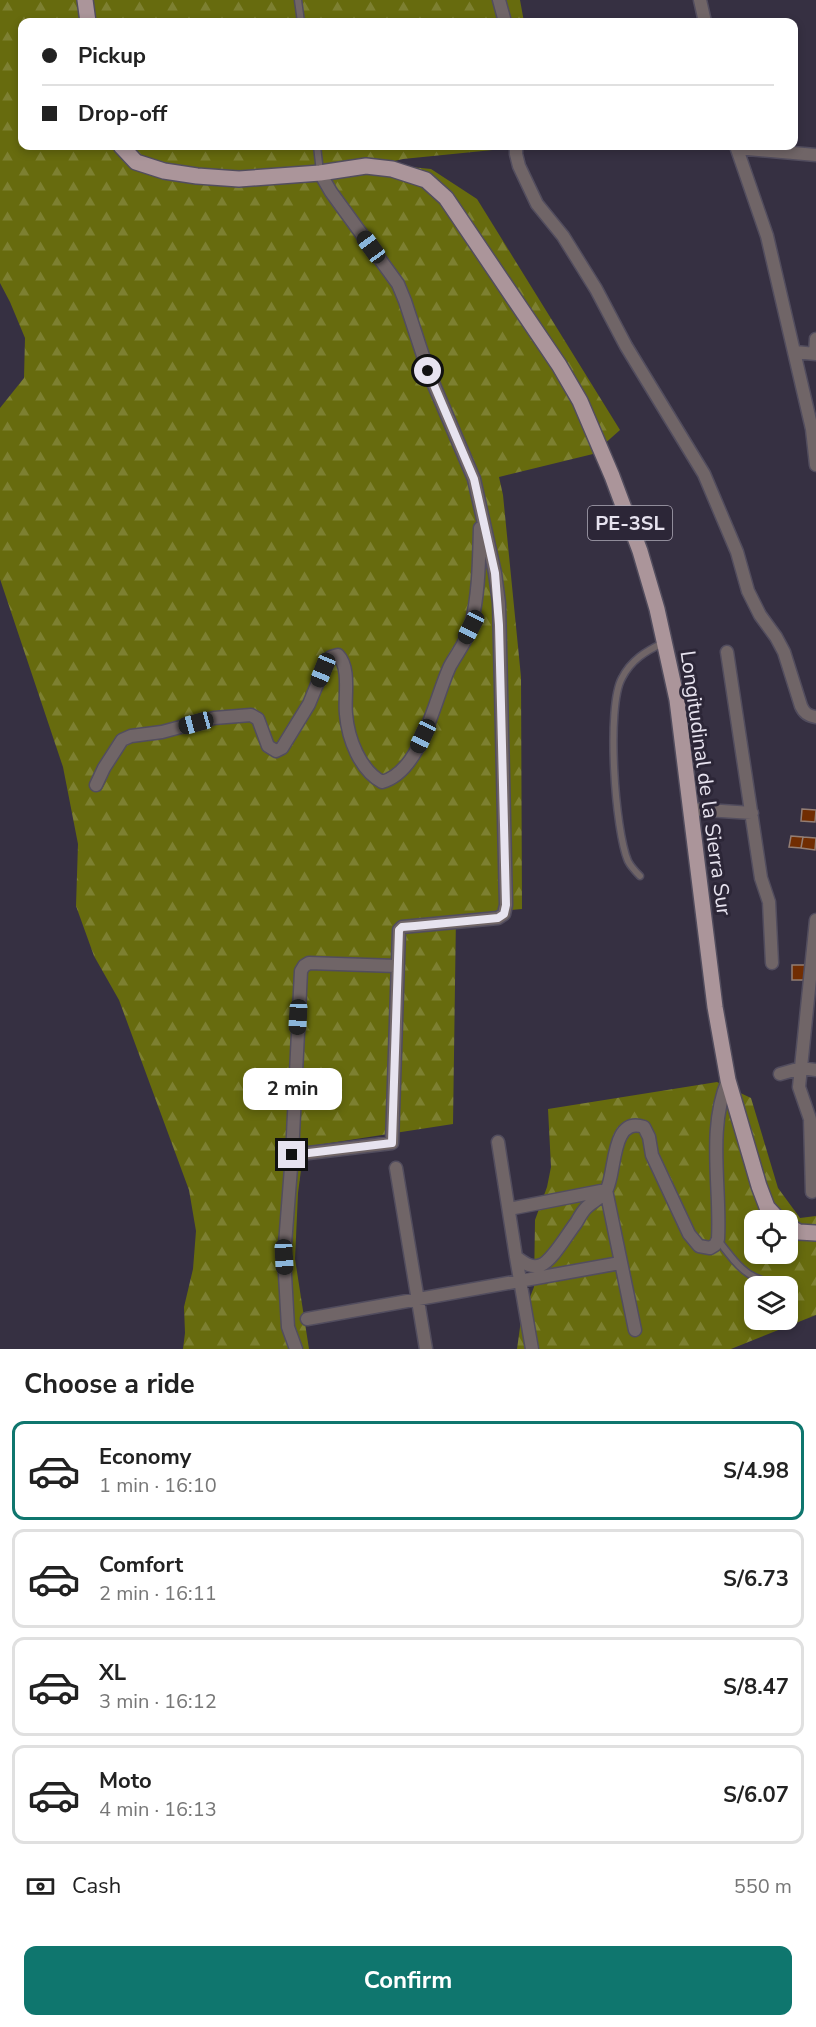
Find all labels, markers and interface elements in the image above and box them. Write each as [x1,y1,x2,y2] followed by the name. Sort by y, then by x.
[78,41,146,71] text: Pickup
[78,99,167,129] text: Drop-off
[353,227,389,267] car
[414,357,441,384] route start
[588,506,672,540] road number: PE-3SL
[455,607,487,647] car
[674,649,739,918] street label: Longitudinal de la Sierra Sur
[308,650,338,690] car
[176,710,216,736] car
[407,716,439,756] car
[288,999,308,1035] car
[242,1068,342,1110] callout: 2 min
[267,1075,318,1102] text: 2 min
[278,1141,305,1168] route end
[744,1210,798,1330] map controls
[744,1210,798,1264] button: locate
[274,1239,294,1275] car
[744,1276,798,1330] button: layers
[24,1366,195,1403] text: Choose a ride
[99,1442,191,1472] text: Economy
[27,1444,81,1498] icon: car
[723,1456,789,1486] text: S/4.98
[99,1472,217,1499] text: 1 min · 16:10
[99,1550,183,1580] text: Comfort
[27,1552,81,1606] icon: car
[723,1564,789,1594] text: S/6.73
[99,1580,217,1607] text: 2 min · 16:11
[99,1658,126,1688] text: XL
[27,1660,81,1714] icon: car
[723,1672,789,1702] text: S/8.47
[99,1688,217,1715] text: 3 min · 16:12
[99,1766,152,1796] text: Moto
[27,1768,81,1822] icon: car
[723,1780,789,1810] text: S/6.07
[99,1796,217,1823] text: 4 min · 16:13
[24,1870,57,1903] icon: cash
[72,1871,121,1901] text: Cash
[734,1873,792,1900] text: 550 m
[24,1946,792,2015] button: Confirm

